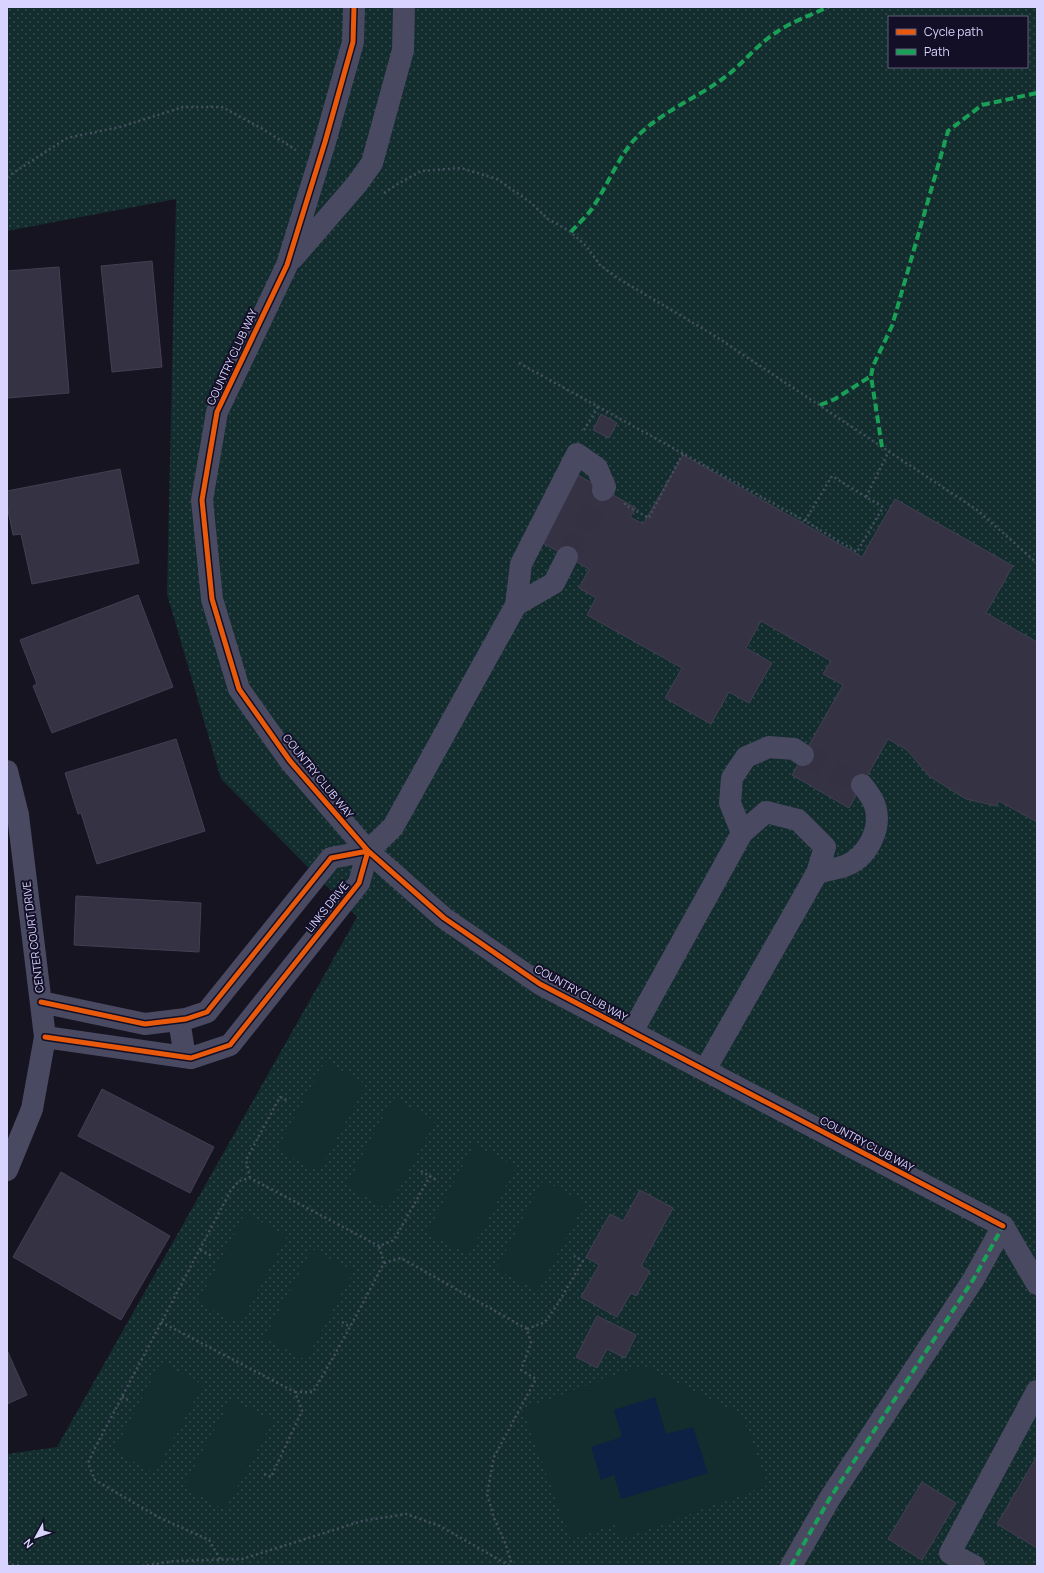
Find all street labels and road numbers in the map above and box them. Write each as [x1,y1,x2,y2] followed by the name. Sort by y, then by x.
[203,306,261,407] street label: COUNTRY CLUB WAY
[280,730,358,822] street label: COUNTRY CLUB WAY
[302,878,352,935] street label: LINKS DRIVE
[18,880,47,994] street label: CENTER COURT DRIVE
[532,961,631,1025] street label: COUNTRY CLUB WAY
[818,1112,918,1175] street label: COUNTRY CLUB WAY

